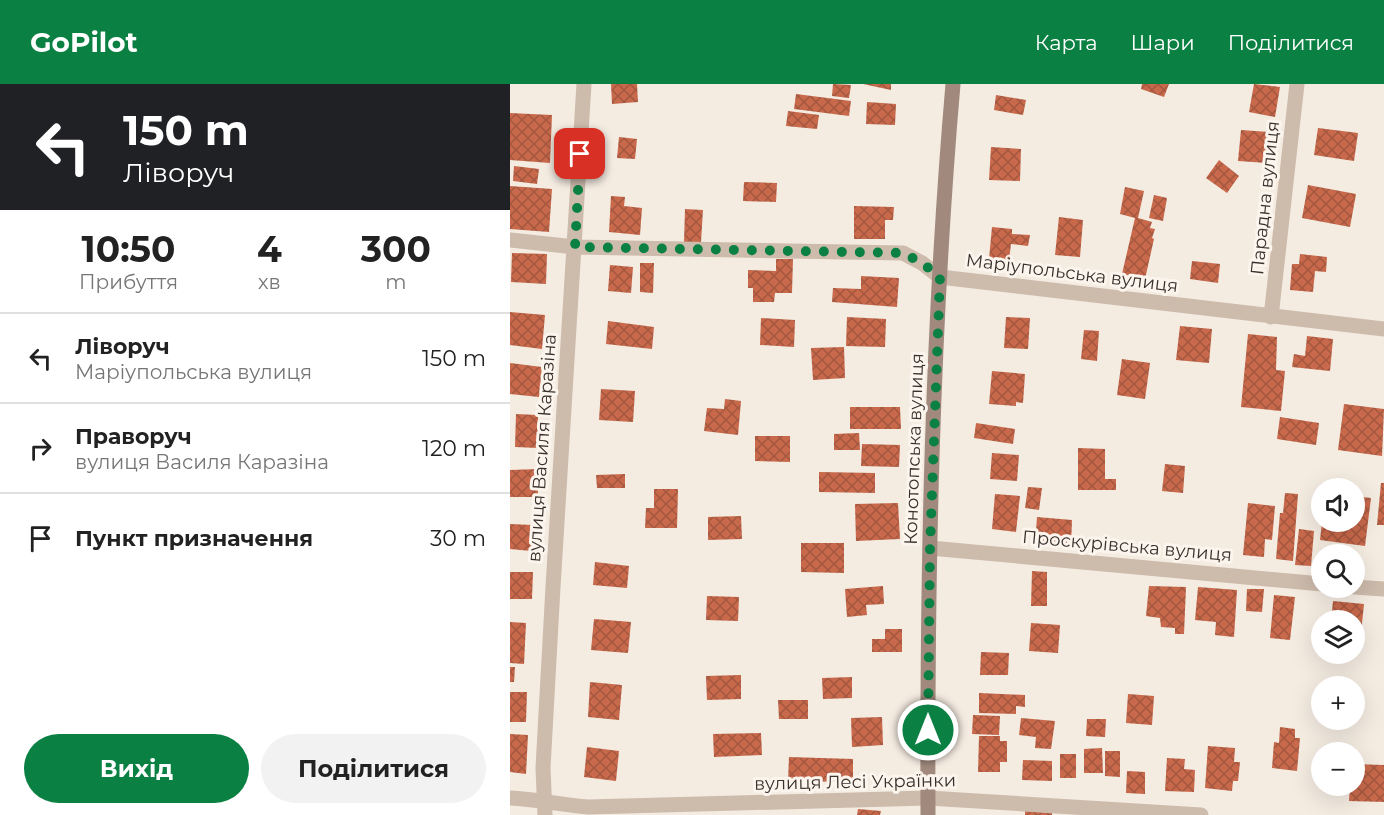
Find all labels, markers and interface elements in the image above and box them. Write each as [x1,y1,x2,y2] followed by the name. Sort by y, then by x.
[30,25,138,59] text: GoPilot
[1035,30,1098,55] text: Карта
[1131,30,1195,55] text: Шари
[1228,30,1354,55] text: Поділитися
[123,104,249,156] text: 150 m
[24,108,102,186] icon: left
[1246,120,1284,276] street label: Парадна вулиця
[554,128,605,179] pin
[563,137,596,170] icon: arrive
[123,156,235,189] text: Ліворуч
[82,227,175,271] text: 10:50
[257,227,282,271] text: 4
[361,227,431,271] text: 300
[965,249,1179,297] street label: Маріупольська вулиця
[79,270,178,294] text: Прибуття
[258,270,281,294] text: хв
[385,270,407,294] text: m
[75,333,170,360] text: Ліворуч
[523,333,561,563] street label: вулиця Василя Каразіна
[24,342,57,375] icon: left
[422,345,486,372] text: 150 m
[900,353,928,545] street label: Конотопська вулиця
[75,360,312,384] text: Маріупольська вулиця
[75,423,192,450] text: Праворуч
[24,432,57,465] icon: right
[422,435,486,462] text: 120 m
[75,450,329,474] text: вулиця Василя Каразіна
[1311,478,1365,796] map controls
[1311,478,1365,532] button: sound
[24,522,57,555] icon: arrive
[75,525,313,552] text: Пункт призначення
[430,525,486,552] text: 30 m
[1021,526,1233,566] street label: Проскурівська вулиця
[1311,544,1365,598] button: search
[1311,610,1365,664] button: layers
[1311,676,1365,730] button: +
[896,698,960,762] position arrow
[24,734,249,803] button: Вихід
[261,734,486,803] button: Поділитися
[1311,742,1365,796] button: −
[754,769,956,795] street label: вулиця Лесі Українки

